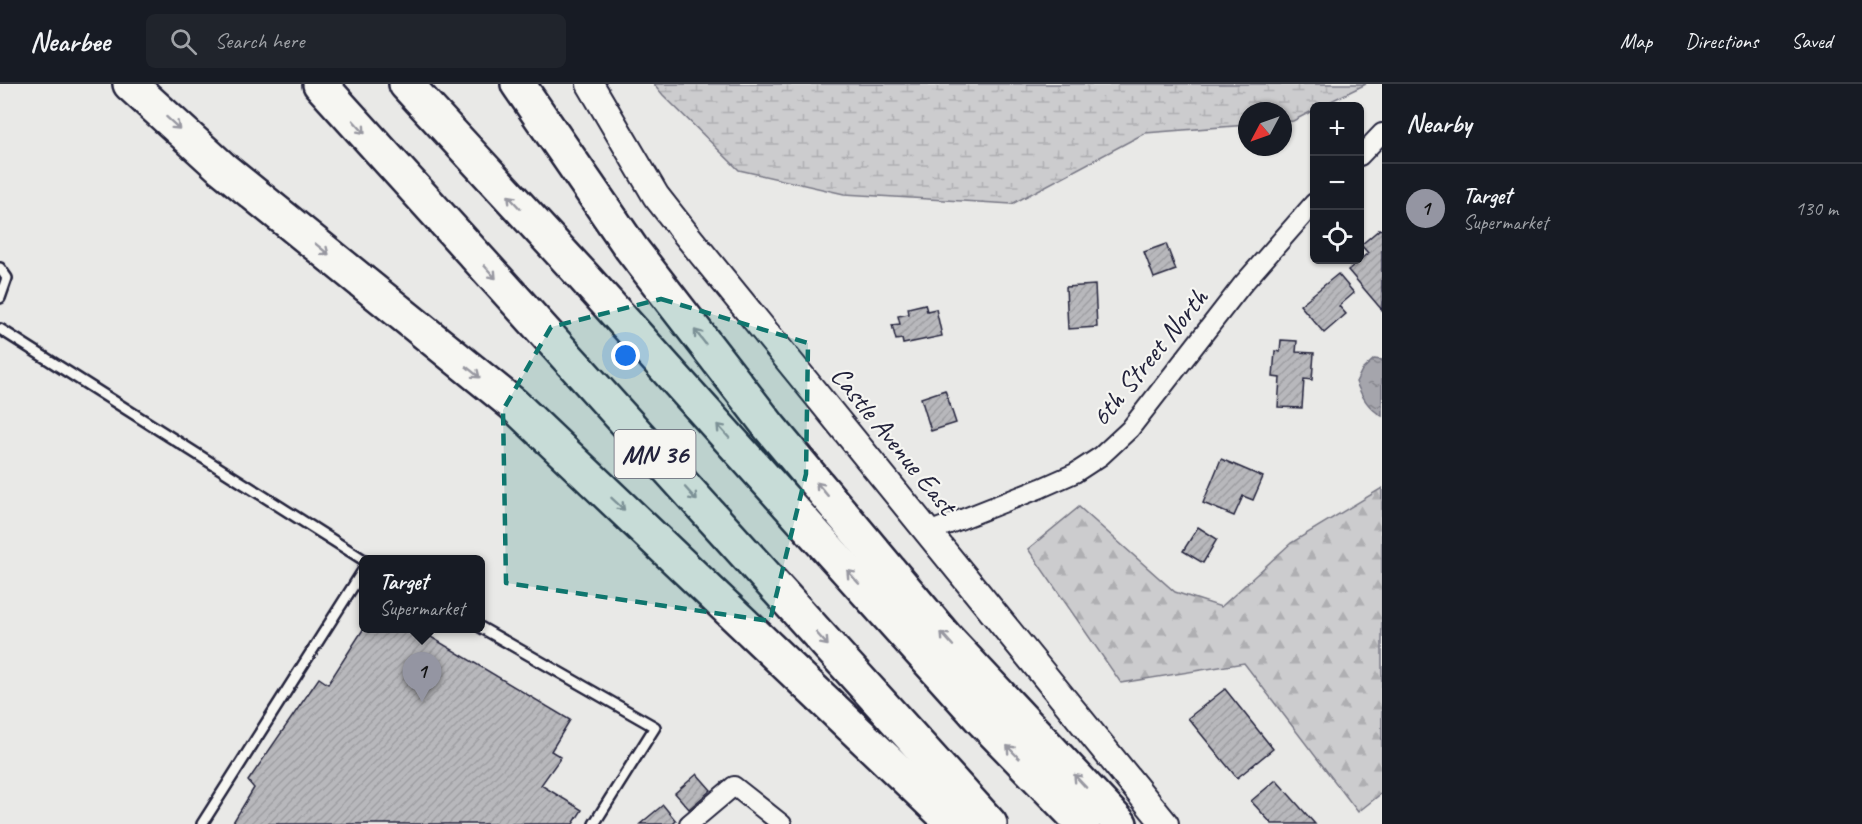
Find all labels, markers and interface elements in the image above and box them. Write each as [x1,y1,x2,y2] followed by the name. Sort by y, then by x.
[146,14,566,68] search box
[30,24,110,59] text: Nearbee
[167,25,200,58] icon: search
[215,27,304,55] text: Search here
[1620,28,1652,54] text: Map
[1685,28,1758,54] text: Directions
[1791,28,1832,54] text: Saved
[1238,102,1292,156] north arrow
[1310,102,1364,264] map controls
[1310,102,1364,156] button: +
[1406,107,1471,140] text: Nearby
[166,116,181,131] one-way arrow
[352,120,366,135] one-way arrow
[1310,156,1364,210] button: −
[1463,182,1511,210] text: Target
[507,194,521,209] one-way arrow
[1421,196,1430,221] text: 1
[1795,196,1838,221] text: 130 m
[1310,210,1364,264] button: locate
[1463,210,1548,235] text: Supermarket
[314,243,330,256] one-way arrow
[483,264,497,279] one-way arrow
[1083,280,1216,433] street label: 6th Street North
[693,329,706,345] one-way arrow
[611,341,640,370] your location
[823,359,966,524] street label: Castle Avenue East
[465,366,481,379] one-way arrow
[716,424,730,439] one-way arrow
[614,430,696,478] road number: MN 36
[815,481,828,497] one-way arrow
[684,486,698,501] one-way arrow
[610,496,625,511] one-way arrow
[359,555,485,633] popup
[380,568,428,596] text: Target
[846,570,860,585] one-way arrow
[380,596,465,621] text: Supermarket
[815,631,829,646] one-way arrow
[940,632,954,647] one-way arrow
[402,652,442,702] pin: 1
[1005,744,1020,759] one-way arrow
[1073,774,1087,789] one-way arrow

